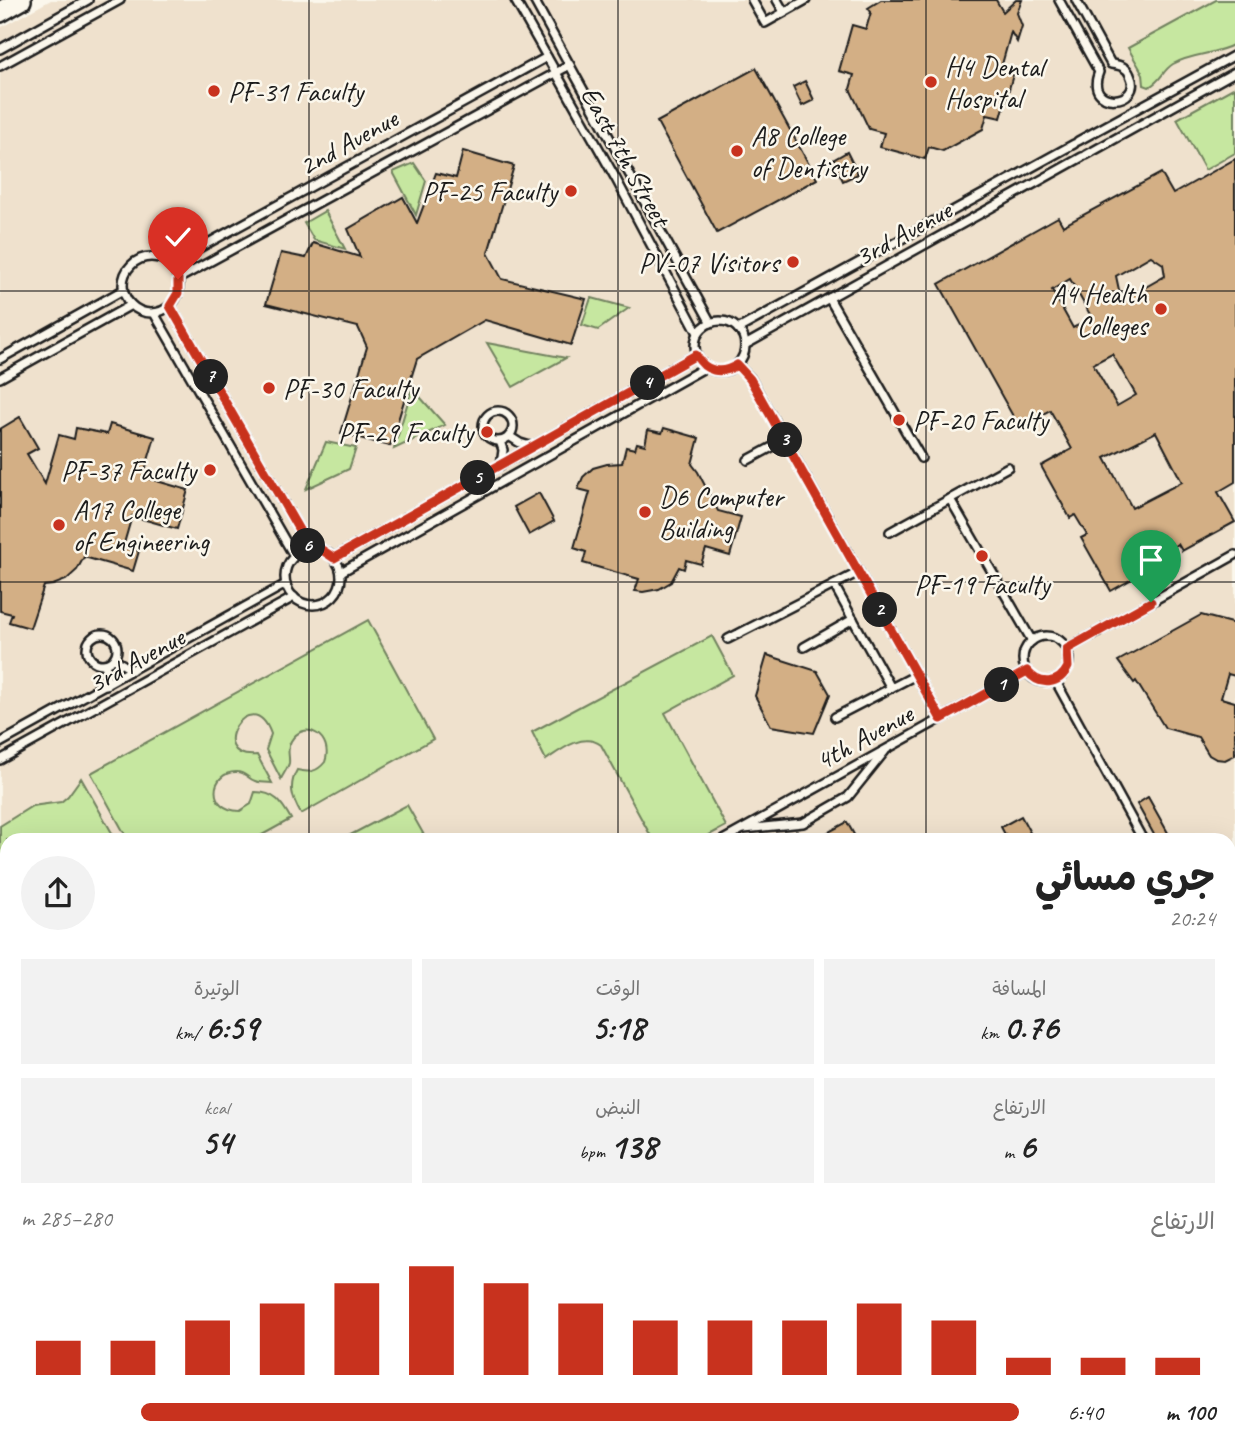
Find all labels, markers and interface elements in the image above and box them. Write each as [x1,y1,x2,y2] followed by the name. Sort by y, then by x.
[945,49,1049,116] place label: H4 Dental Hospital
[228,74,366,109] place label: PF-31 Faculty
[923,74,939,90] marker: H4 Dental Hospital
[573,80,680,234] street label: East 7th Street
[206,83,222,99] marker: PF-31 Faculty
[293,100,405,183] street label: 2nd Avenue
[751,118,869,185] place label: A8 College of Dentistry
[729,143,745,159] marker: A8 College of Dentistry
[422,174,559,209] place label: PF-25 Faculty
[563,183,579,199] marker: PF-25 Faculty
[849,191,959,274] street label: 3rd Avenue
[148,207,208,279] pin
[159,218,197,256] icon: check
[639,245,781,280] place label: PV-07 Visitors
[785,254,801,270] marker: PV-07 Visitors
[1051,276,1149,343] place label: A4 Health Colleges
[1153,301,1169,317] marker: A4 Health Colleges
[194,360,228,394] pin: 7
[206,364,215,388] text: 7
[630,366,666,400] pin: 4
[643,370,652,394] text: 4
[283,371,421,406] place label: PF-30 Faculty
[261,380,277,396] marker: PF-30 Faculty
[913,403,1051,438] place label: PF-20 Faculty
[891,412,907,428] marker: PF-20 Faculty
[338,415,475,450] place label: PF-29 Faculty
[768,422,802,458] pin: 3
[479,424,495,440] marker: PF-29 Faculty
[780,427,789,451] text: 3
[61,453,198,488] place label: PF-37 Faculty
[461,461,496,496] pin: 5
[202,462,218,478] marker: PF-37 Faculty
[473,465,482,489] text: 5
[659,479,786,546] place label: D6 Computer Building
[73,492,210,559] place label: A17 College of Engineering
[637,504,653,520] marker: D6 Computer Building
[51,517,67,533] marker: A17 College of Engineering
[290,528,326,564] pin: 6
[1121,530,1181,602] pin
[303,533,312,557] text: 6
[1132,541,1170,579] icon: arrive
[974,548,990,564] marker: PF-19 Faculty
[914,567,1052,602] place label: PF-19 Faculty
[862,592,898,628] pin: 2
[875,597,884,621] text: 2
[82,618,192,701] street label: 3rd Avenue
[984,668,1020,702] pin: 1
[997,672,1006,696] text: 1
[809,695,920,778] street label: 4th Avenue
[1035,854,1215,901] text: جري مسائي
[21,856,95,930] button: share
[1169,904,1215,933] text: 20:24
[194,977,240,1001] text: الوتيرة
[596,977,640,1001] text: الوقت
[992,977,1046,1001] text: المسافة
[204,1005,258,1050] text: 6:59
[591,1005,645,1050] text: 5:18
[1004,1005,1058,1050] text: 0.76
[175,1021,204,1045] text: /km
[980,1021,1004,1045] text: km
[204,1096,229,1120] text: kcal
[595,1096,641,1120] text: النبض
[993,1096,1046,1120] text: الارتفاع
[201,1120,232,1165] text: 54
[610,1124,657,1169] text: 138
[1019,1124,1035,1169] text: 6
[579,1140,610,1164] text: bpm
[1003,1140,1019,1164] text: m
[21,1204,112,1233] text: 280–285 m
[1151,1207,1215,1236] text: الارتفاع
[1067,1398,1103,1427] text: 6:40
[1165,1398,1215,1427] text: 100 m

